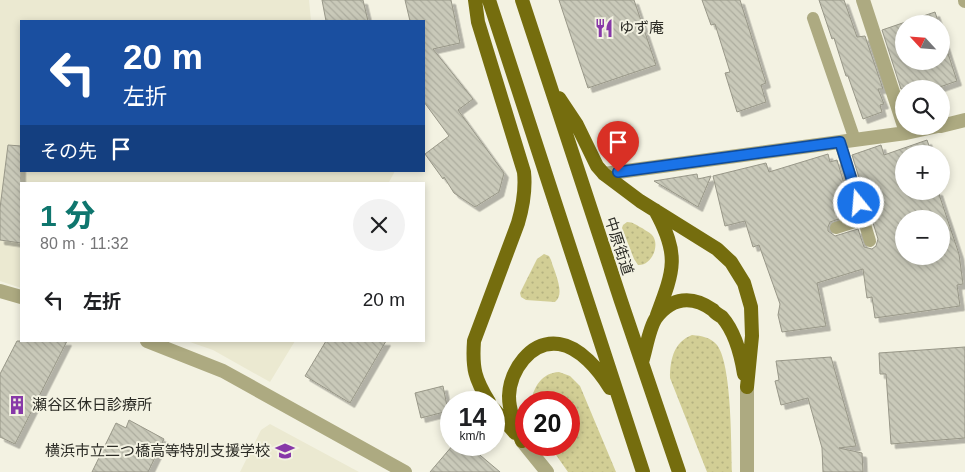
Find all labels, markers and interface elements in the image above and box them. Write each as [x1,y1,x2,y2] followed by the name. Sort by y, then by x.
[895,15,950,70] north arrow
[895,15,950,265] map controls
[593,17,615,39] restaurant icon: ゆず庵
[619,19,664,36] place label: ゆず庵
[123,37,203,76] text: 20 m
[40,40,105,105] icon: left
[895,80,950,135] button: search
[123,84,167,109] text: 左折
[597,121,639,172] pin
[604,128,632,156] icon: arrive
[107,135,135,163] icon: arrive
[40,141,97,162] text: その先
[895,145,950,200] button: +
[832,176,884,228] position arrow
[40,199,95,232] text: 1 分
[353,199,405,251] button: close
[895,210,950,265] button: −
[602,215,637,277] street label: 中原街道
[40,235,129,252] text: 80 m · 11:32
[40,286,68,314] icon: left
[363,289,405,310] text: 20 m
[83,291,121,312] text: 左折
[515,391,580,456] speed limit sign: 20
[6,394,28,416] building icon: 瀬谷区休日診療所
[32,396,152,413] place label: 瀬谷区休日診療所
[459,403,486,431] text: 14
[459,429,486,443] text: km/h
[274,440,296,462] school or university icon: 横浜市立二つ橋高等特別支援学校
[45,442,270,459] place label: 横浜市立二つ橋高等特別支援学校

